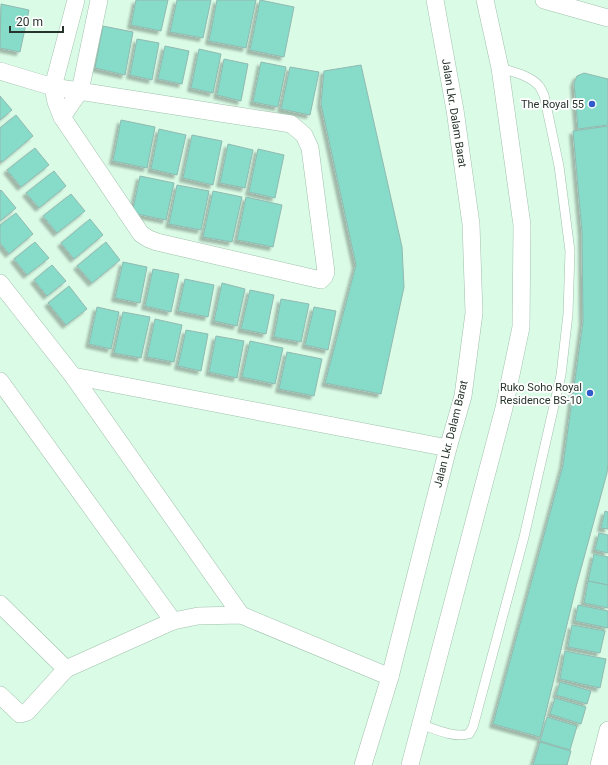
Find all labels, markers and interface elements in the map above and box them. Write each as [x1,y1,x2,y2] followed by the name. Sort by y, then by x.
[10,8,63,34] scale bar
[16,15,43,29] text: 20 m
[439,58,469,169] street label: Jalan Lkr. Dalam Barat
[521,98,584,111] place label: The Royal 55
[587,99,597,109] marker: The Royal 55
[431,379,471,489] street label: Jalan Lkr. Dalam Barat
[500,381,582,407] place label: Ruko Soho Royal Residence BS-10
[585,388,595,398] marker: Ruko Soho Royal Residence BS-10

